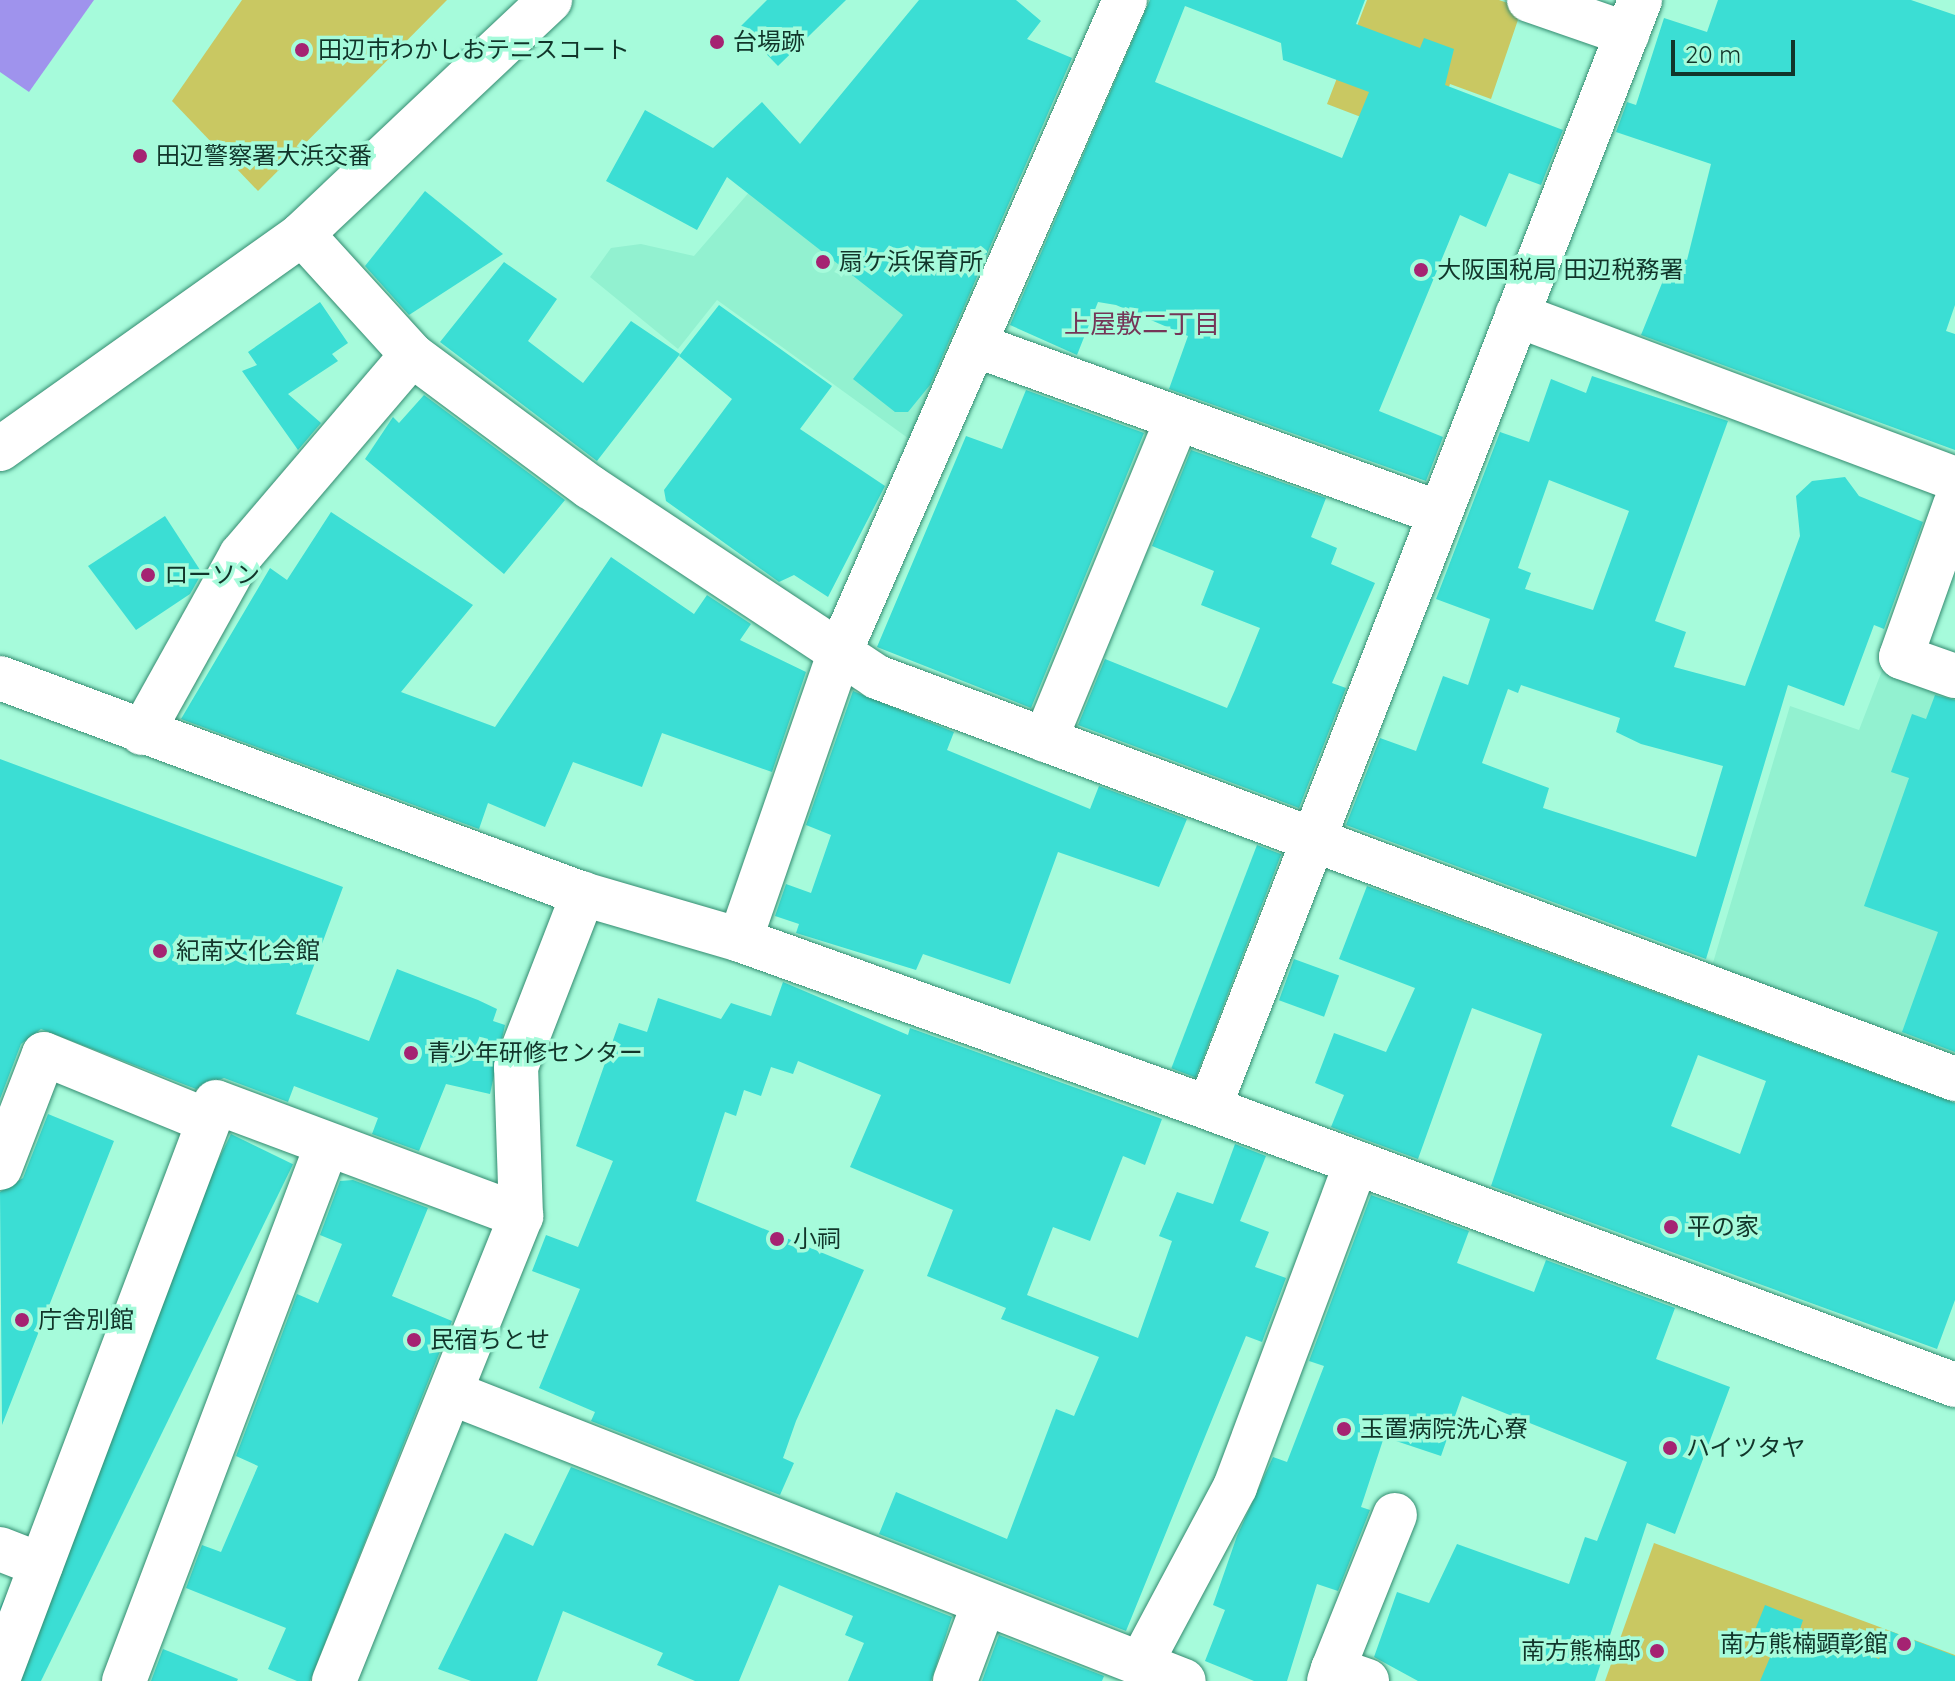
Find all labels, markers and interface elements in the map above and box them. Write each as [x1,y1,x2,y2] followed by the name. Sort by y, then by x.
[1675,24,1799,74] scale bar
[733,28,805,56] place label: 台場跡
[708,33,726,51] marker: 台場跡
[318,36,630,64] place label: 田辺市わかしおテニスコート
[1685,39,1741,69] text: 20 m
[293,41,311,59] marker: 田辺市わかしおテニスコート
[156,142,372,170] place label: 田辺警察署大浜交番
[131,147,149,165] marker: 田辺警察署大浜交番
[839,248,983,276] place label: 扇ケ浜保育所
[814,253,832,271] marker: 扇ケ浜保育所
[1437,256,1684,284] place label: 大阪国税局 田辺税務署
[1412,261,1430,279] marker: 大阪国税局 田辺税務署
[1064,308,1220,340] district label: 上屋敷二丁目
[164,561,260,589] place label: ローソン
[139,566,157,584] marker: ローソン
[176,937,320,965] place label: 紀南文化会館
[151,942,169,960] marker: 紀南文化会館
[427,1039,643,1067] place label: 青少年研修センター
[402,1044,420,1062] marker: 青少年研修センター
[1687,1213,1759,1241] place label: 平の家
[1662,1218,1680,1236] marker: 平の家
[793,1225,841,1253] place label: 小祠
[768,1230,786,1248] marker: 小祠
[38,1306,134,1334] place label: 庁舎別館
[13,1311,31,1329] marker: 庁舎別館
[430,1326,550,1354] place label: 民宿ちとせ
[405,1331,423,1349] marker: 民宿ちとせ
[1360,1415,1528,1443] place label: 玉置病院洗心寮
[1335,1420,1353,1438] marker: 玉置病院洗心寮
[1686,1434,1806,1462] place label: ハイツタヤ
[1661,1439,1679,1457] marker: ハイツタヤ
[1720,1630,1888,1658] place label: 南方熊楠顕彰館
[1895,1635,1913,1653] marker: 南方熊楠顕彰館
[1521,1637,1641,1665] place label: 南方熊楠邸
[1648,1642,1666,1660] marker: 南方熊楠邸

